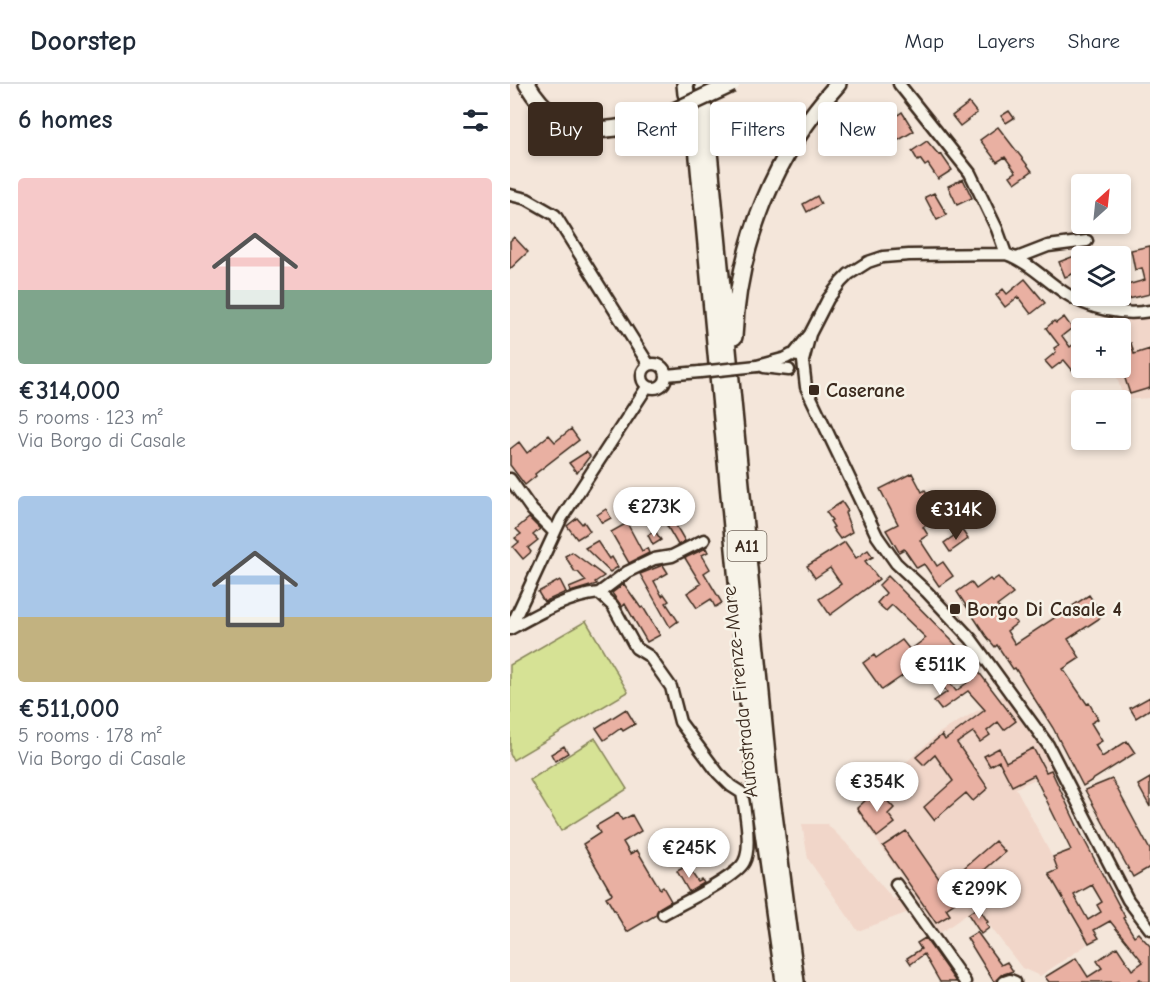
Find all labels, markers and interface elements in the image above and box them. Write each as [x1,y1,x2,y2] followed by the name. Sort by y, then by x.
[30,25,136,57] text: Doorstep
[905,29,944,53] text: Map
[977,29,1035,53] text: Layers
[1068,29,1120,53] text: Share
[528,102,603,156] chip: Buy
[615,102,698,156] chip: Rent
[710,102,806,156] chip: Filters
[818,102,897,156] chip: New
[459,104,492,137] icon: filters
[18,105,113,135] text: 6 homes
[1071,174,1131,234] north arrow
[1071,174,1131,450] map controls
[201,217,309,325] icon: home
[1071,246,1131,306] button: layers
[1071,318,1131,378] button: +
[18,376,120,406] text: €314,000
[826,379,905,402] place label: Caserane
[807,383,821,397] marker: Caserane
[1071,390,1131,450] button: −
[18,406,163,429] text: 5 rooms · 123 m²
[18,429,186,452] text: Via Borgo di Casale
[612,487,696,538] pin: €273K
[914,490,998,541] pin: €314K
[627,495,681,518] text: €273K
[930,498,982,521] text: €314K
[728,531,766,561] road number: A11
[201,535,309,643] icon: home
[717,585,763,799] street label: Autostrada Firenze-Mare
[967,598,1122,621] place label: Borgo Di Casale 4
[948,602,962,616] marker: Borgo Di Casale 4
[898,645,982,696] pin: €511K
[914,653,966,676] text: €511K
[18,694,120,724] text: €511,000
[18,724,162,747] text: 5 rooms · 178 m²
[18,747,186,770] text: Via Borgo di Casale
[835,762,919,813] pin: €354K
[850,770,904,793] text: €354K
[647,828,731,879] pin: €245K
[662,836,716,859] text: €245K
[937,869,1021,920] pin: €299K
[951,877,1007,900] text: €299K

